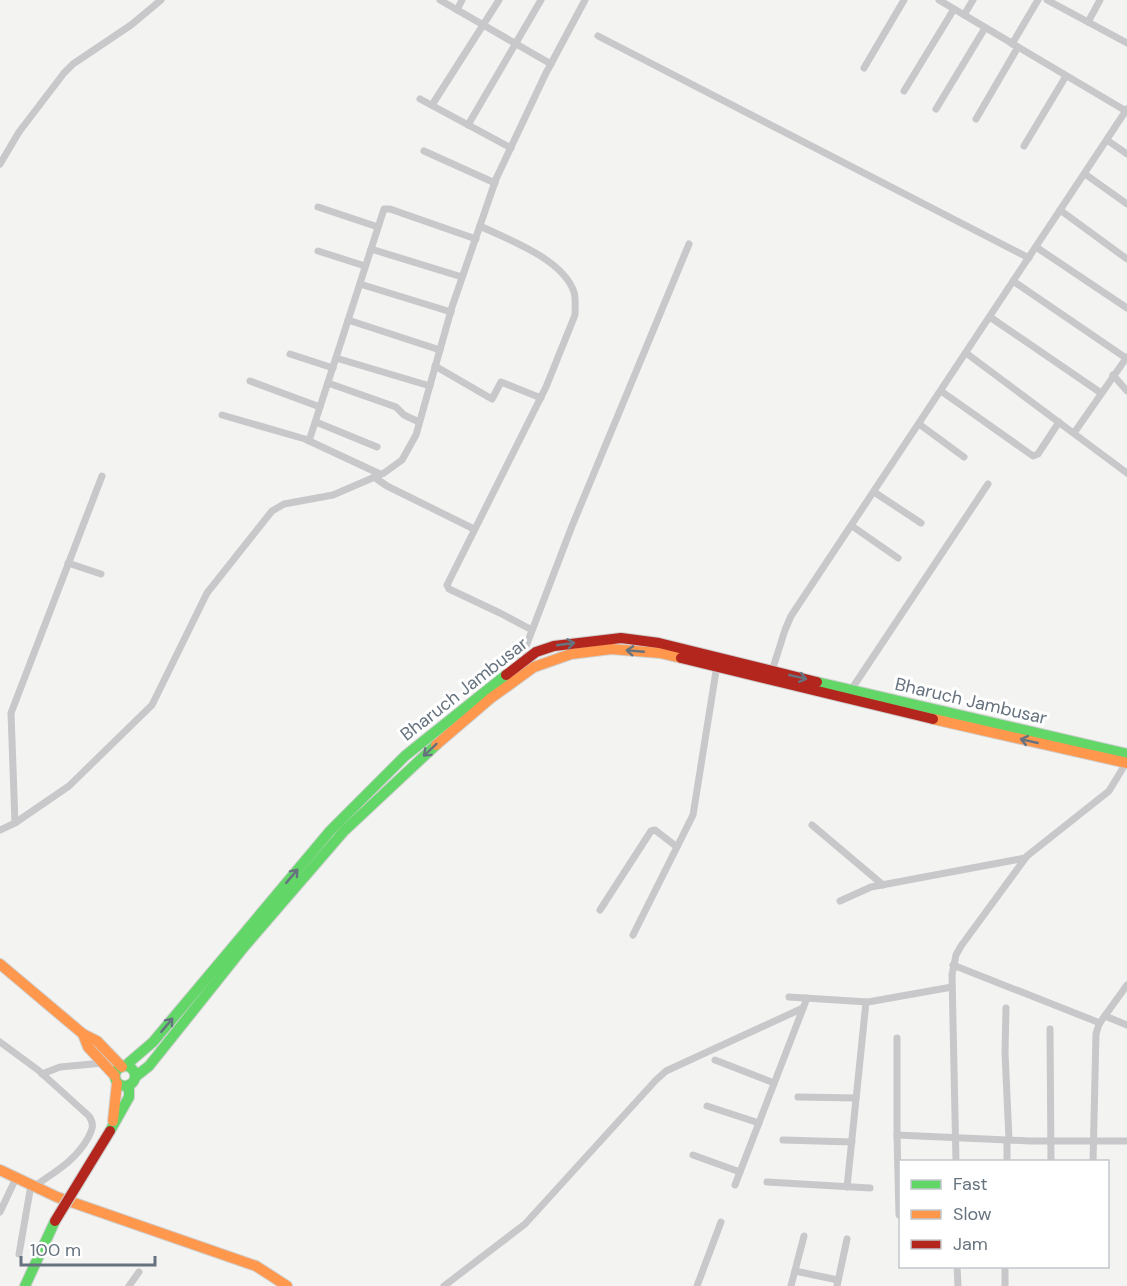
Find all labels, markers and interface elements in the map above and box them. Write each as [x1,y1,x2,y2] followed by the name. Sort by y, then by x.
[395,632,533,746] street label: Bharuch Jambusar
[555,638,575,649] one-way arrow
[625,645,645,656] one-way arrow
[788,672,807,684] one-way arrow
[893,672,1050,730] street label: Bharuch Jambusar
[1020,735,1039,747] one-way arrow
[422,743,437,758] one-way arrow
[285,869,299,884] one-way arrow
[160,1018,174,1033] one-way arrow
[899,1160,1109,1268] legend
[953,1172,988,1196] text: Fast
[953,1202,992,1226] text: Slow
[21,1229,154,1267] scale bar
[953,1232,988,1256] text: Jam
[30,1238,81,1262] text: 100 m

